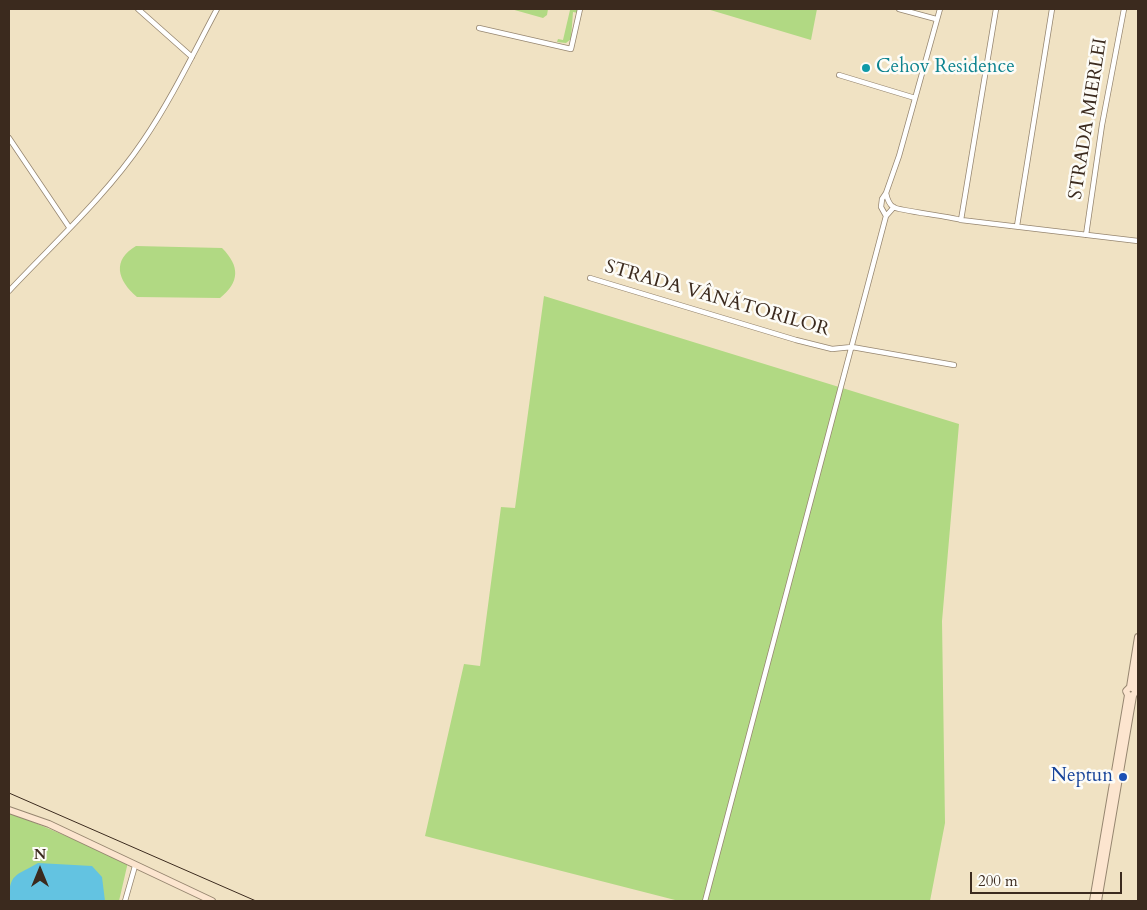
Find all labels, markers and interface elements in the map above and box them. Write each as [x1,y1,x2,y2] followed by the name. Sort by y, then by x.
[1065,37,1113,201] street label: STRADA MIERLEI
[876,57,1015,79] place label: Cehov Residence
[860,62,872,74] marker: Cehov Residence
[602,256,832,342] street label: STRADA VÂNĂTORILOR
[1051,766,1113,788] place label: Neptun
[1117,771,1129,783] marker: Neptun
[15,845,65,895] north arrow
[34,845,46,864] text: N
[972,862,1124,894] scale bar
[978,871,1018,891] text: 200 m

